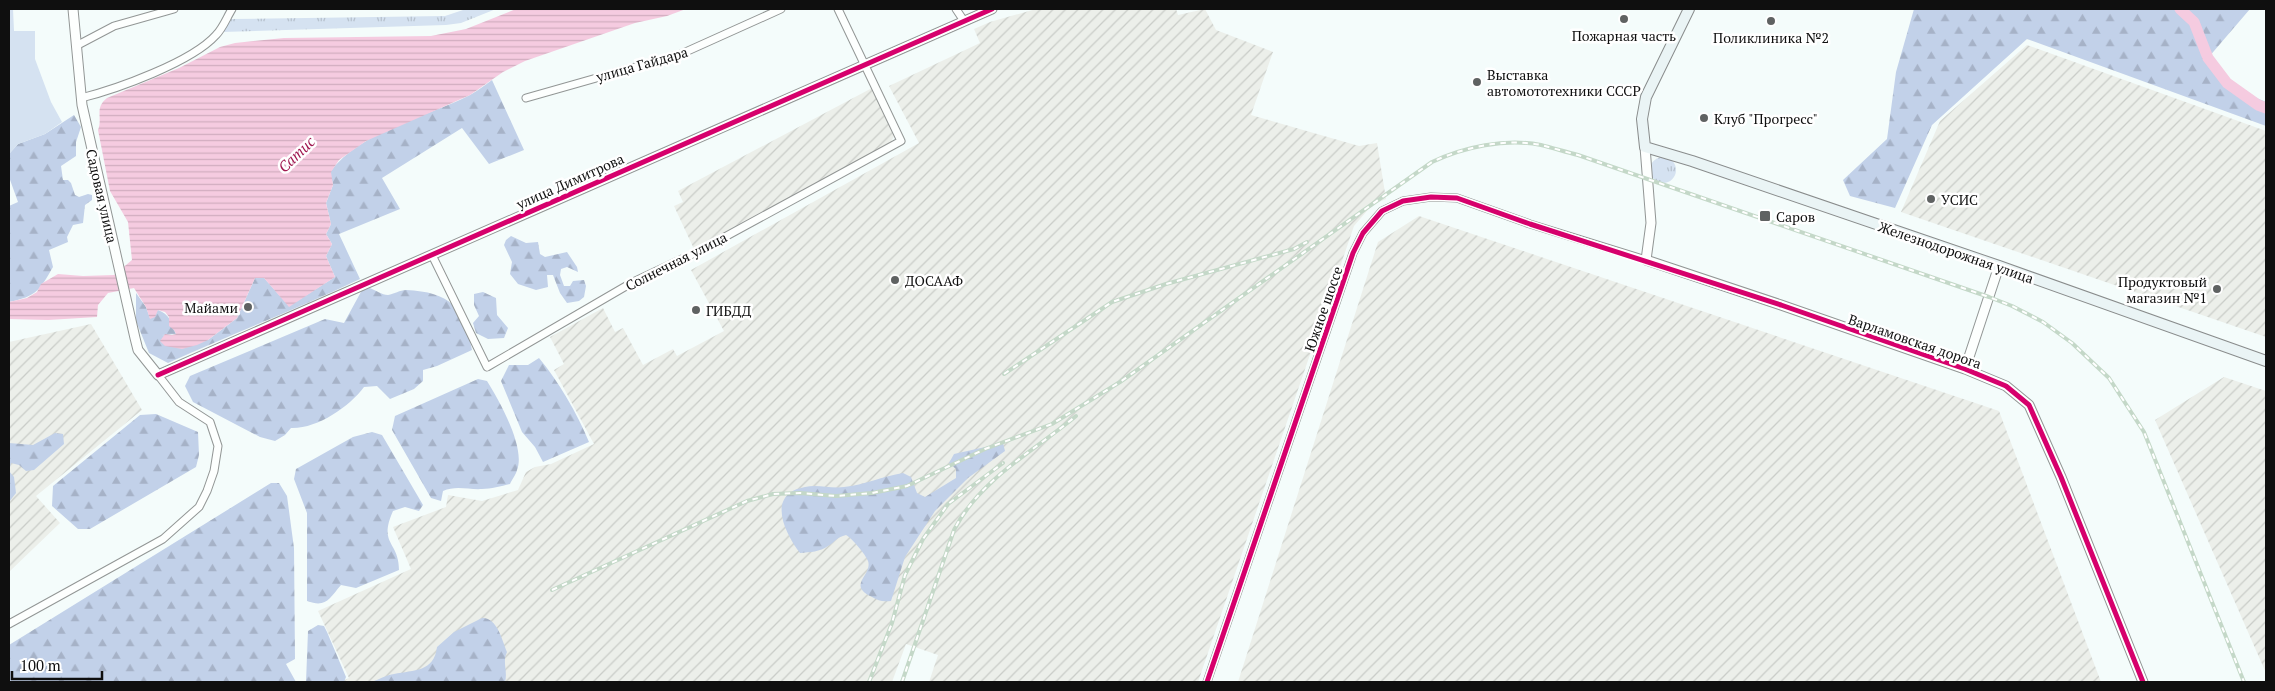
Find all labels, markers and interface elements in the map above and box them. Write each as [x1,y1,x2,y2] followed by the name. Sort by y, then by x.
[1618,13,1630,25] marker: Пожарная часть
[1765,15,1777,27] marker: Поликлиника №2
[1572,26,1676,45] place label: Пожарная часть
[1713,28,1829,47] place label: Поликлиника №2
[593,42,690,86] street label: улица Гайдара
[1487,65,1641,100] place label: Выставка автомототехники СССР
[1471,76,1483,88] marker: Выставка автомототехники СССР
[1714,109,1818,128] place label: Клуб "Прогресс"
[1698,112,1710,124] marker: Клуб "Прогресс"
[273,131,319,176] water label: Сатис
[82,147,122,245] street label: Садовая улица
[512,149,627,214] street label: улица Димитрова
[1941,190,1978,209] place label: УСИС
[1925,193,1937,205] marker: УСИС
[1776,207,1815,226] place label: Саров
[1758,209,1772,223] marker: Саров
[1876,216,2036,288] street label: Железнодорожная улица
[622,227,730,295] street label: Солнечная улица
[1300,264,1346,354] street label: Южное шоссе
[905,271,963,290] place label: ДОСААФ
[2118,272,2207,307] place label: Продуктовый магазин №1
[889,274,901,286] marker: ДОСААФ
[2211,283,2223,295] marker: Продуктовый магазин №1
[184,298,238,317] place label: Майами
[242,301,254,313] marker: Майами
[706,301,752,320] place label: ГИБДД
[690,304,702,316] marker: ГИБДД
[1846,309,1984,373] street label: Варламовская дорога
[12,648,102,680] scale bar
[20,655,61,675] text: 100 m

